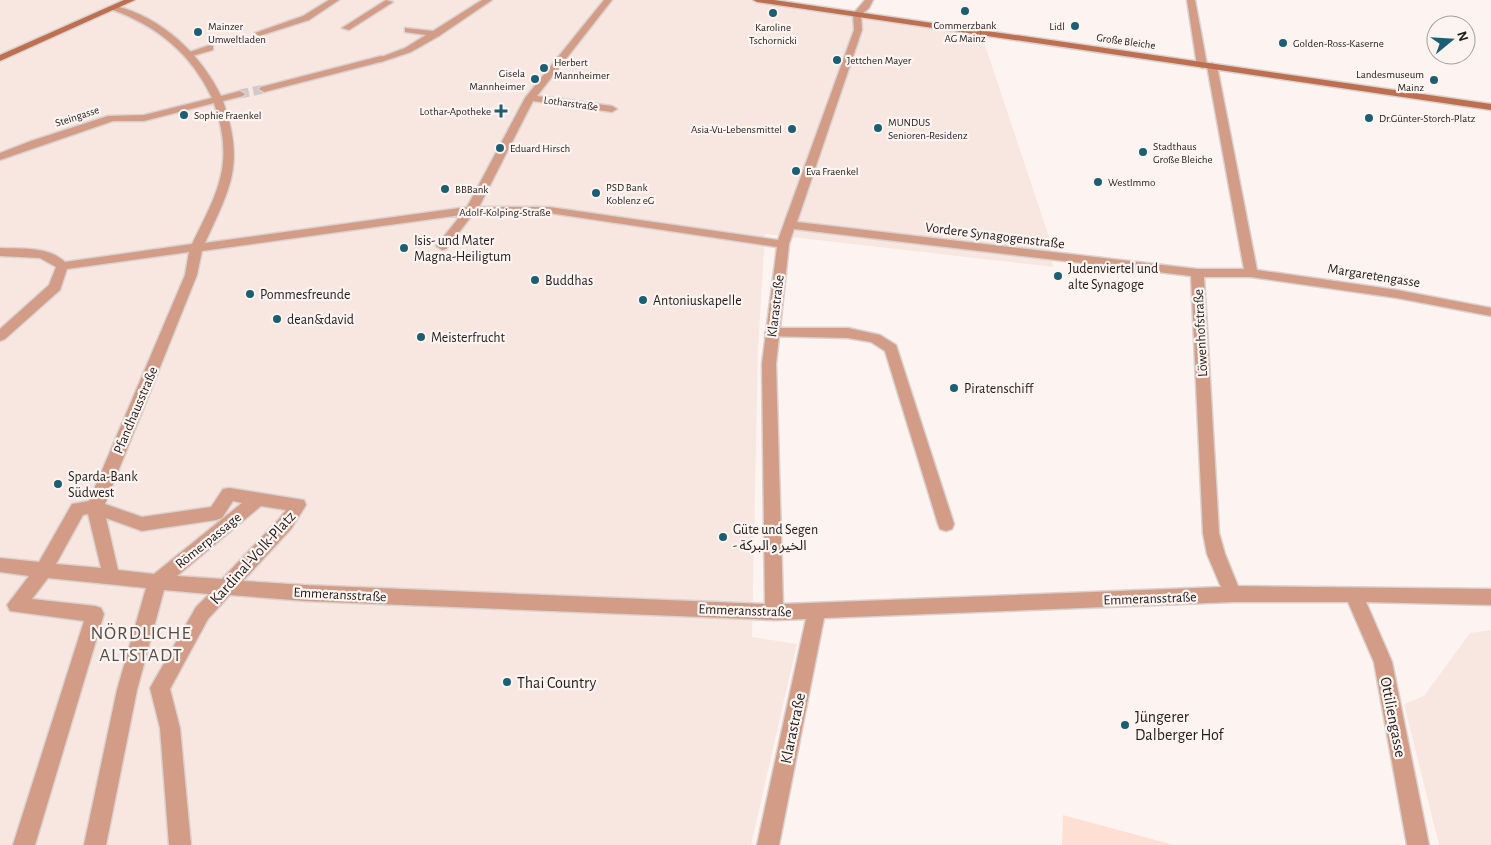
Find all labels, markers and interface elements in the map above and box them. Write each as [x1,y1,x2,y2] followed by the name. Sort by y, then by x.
[959,5,971,17] marker: Commerzbank AG Mainz
[767,7,779,19] marker: Karoline Tschornicki
[1426,15,1476,65] north arrow
[934,20,996,44] place label: Commerzbank AG Mainz
[1069,20,1081,32] marker: Lidl
[208,21,266,45] place label: Mainzer Umweltladen
[1049,21,1065,32] place label: Lidl
[749,22,797,46] place label: Karoline Tschornicki
[192,26,204,38] marker: Mainzer Umweltladen
[1454,29,1471,43] text: N
[1096,32,1156,51] street label: Große Bleiche
[1277,37,1289,49] marker: Golden-Ross-Kaserne
[1293,38,1384,49] place label: Golden-Ross-Kaserne
[831,54,843,66] marker: Jettchen Mayer
[847,55,912,66] place label: Jettchen Mayer
[554,57,610,81] place label: Herbert Mannheimer
[538,62,550,74] marker: Herbert Mannheimer
[469,68,525,92] place label: Gisela Mannheimer
[1356,69,1424,93] place label: Landesmuseum Mainz
[529,73,541,85] marker: Gisela Mannheimer
[1428,74,1440,86] marker: Landesmuseum Mainz
[543,94,599,113] street label: Lotharstraße
[54,104,100,129] street label: Steingasse
[495,105,507,117] marker: Lothar-Apotheke
[420,106,491,117] place label: Lothar-Apotheke
[178,109,190,121] marker: Sophie Fraenkel
[194,110,262,121] place label: Sophie Fraenkel
[1363,112,1375,124] marker: Dr.Günter-Storch-Platz
[1379,113,1476,124] place label: Dr.Günter-Storch-Platz
[888,117,968,141] place label: MUNDUS Senioren-Residenz
[872,122,884,134] marker: MUNDUS Senioren-Residenz
[786,123,798,135] marker: Asia-Vu-Lebensmittel
[691,124,782,135] place label: Asia-Vu-Lebensmittel
[1153,141,1213,165] place label: Stadthaus Große Bleiche
[494,142,506,154] marker: Eduard Hirsch
[510,143,570,154] place label: Eduard Hirsch
[1137,146,1149,158] marker: Stadthaus Große Bleiche
[790,165,802,177] marker: Eva Fraenkel
[806,166,859,177] place label: Eva Fraenkel
[1092,176,1104,188] marker: WestImmo
[1108,177,1156,188] place label: WestImmo
[606,182,654,206] place label: PSD Bank Koblenz eG
[439,183,451,195] marker: BBBank
[455,184,488,195] place label: BBBank
[590,187,602,199] marker: PSD Bank Koblenz eG
[459,207,551,218] street label: Adolf-Kolping-Straße
[924,220,1065,251] street label: Vordere Synagogenstraße
[414,234,511,264] place label: Isis- und Mater Magna-Heiligtum
[398,242,410,254] marker: Isis- und Mater Magna-Heiligtum
[1068,262,1158,292] place label: Judenviertel und alte Synagoge
[1327,262,1421,290] street label: Margaretengasse
[1052,270,1064,282] marker: Judenviertel und alte Synagoge
[529,274,541,286] marker: Buddhas
[545,274,593,288] place label: Buddhas
[765,274,787,338] street label: Klarastraße
[244,288,256,300] marker: Pommesfreunde
[260,288,350,302] place label: Pommesfreunde
[1192,289,1210,377] street label: Löwenhofstraße
[637,294,649,306] marker: Antoniuskapelle
[653,294,742,308] place label: Antoniuskapelle
[271,313,283,325] marker: dean&david
[287,313,354,327] place label: dean&david
[415,331,427,343] marker: Meisterfrucht
[431,331,506,345] place label: Meisterfrucht
[111,365,161,456] street label: Pfandhausstraße
[948,382,960,394] marker: Piratenschiff
[964,382,1034,396] place label: Piratenschiff
[68,470,138,500] place label: Sparda-Bank Südwest
[52,478,64,490] marker: Sparda-Bank Südwest
[207,508,299,607] street label: Kardinal-Volk-Platz
[173,510,244,571] street label: Römerpassage
[733,523,818,554] place label: Güte und Segen - الخير و البركة
[717,531,729,543] marker: Güte und Segen - الخير و البركة
[293,586,387,604] street label: Emmeransstraße
[1103,590,1197,608] street label: Emmeransstraße
[698,602,792,620] street label: Emmeransstraße
[90,623,192,665] district label: NÖRDLICHE ALTSTADT
[517,675,596,692] place label: Thai Country
[1377,675,1409,759] street label: Ottiliengasse
[501,676,513,688] marker: Thai Country
[778,691,808,765] street label: Klarastraße
[1135,709,1225,743] place label: Jüngerer Dalberger Hof
[1119,719,1131,731] marker: Jüngerer Dalberger Hof

